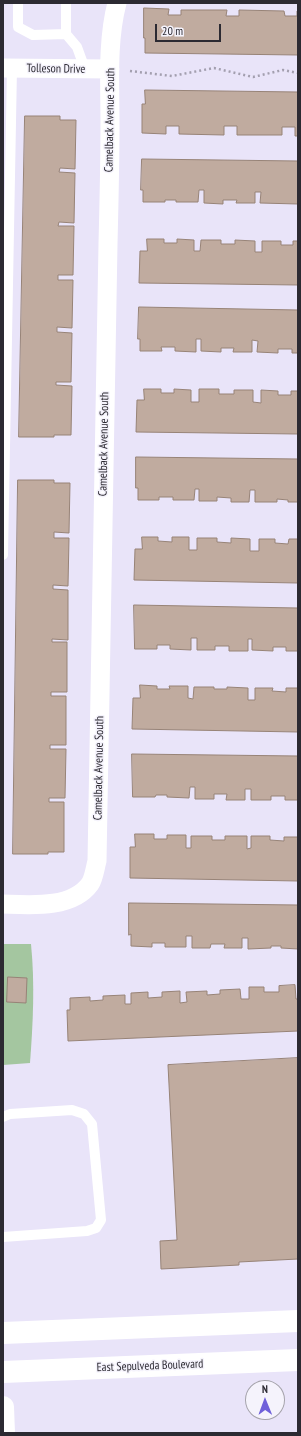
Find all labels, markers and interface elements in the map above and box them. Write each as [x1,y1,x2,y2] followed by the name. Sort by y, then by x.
[157,16,223,42] scale bar
[162,23,183,38] text: 20 m
[27,61,85,77] street label: Tolleson Drive
[102,68,118,172] street label: Camelback Avenue South
[96,392,112,496] street label: Camelback Avenue South
[91,716,107,820] street label: Camelback Avenue South
[96,1357,204,1375] street label: East Sepulveda Boulevard
[245,1380,285,1420] north arrow
[262,1382,268,1396] text: N

